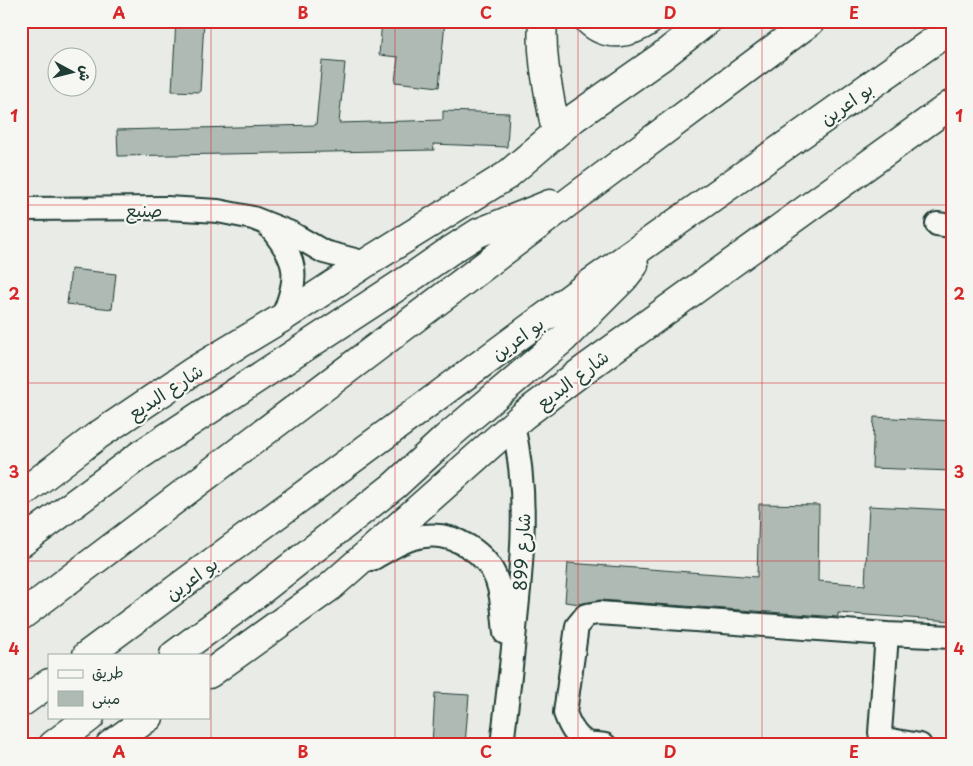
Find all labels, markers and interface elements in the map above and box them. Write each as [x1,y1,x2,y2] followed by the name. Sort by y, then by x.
[113,0,126,24] text: A
[298,0,309,24] text: B
[480,0,492,24] text: C
[664,0,676,24] text: D
[849,0,859,24] text: E
[48,48,98,98] north arrow
[74,65,97,83] text: ش
[814,75,878,131] street label: بو اعرين
[10,103,18,127] text: 1
[955,103,963,127] text: 1
[125,196,163,224] street label: صنيع
[8,281,20,305] text: 2
[953,281,965,305] text: 2
[485,310,549,366] street label: بو اعرين
[530,343,615,416] street label: شارع البديع
[122,357,208,426] street label: شارع البديع
[9,459,19,483] text: 3
[954,459,964,483] text: 3
[505,512,537,592] street label: شارع 899
[159,550,223,606] street label: بو اعرين
[9,636,20,660] text: 4
[954,636,965,660] text: 4
[48,654,210,718] legend
[92,660,124,683] text: طريق
[92,686,120,709] text: مبنى
[113,739,126,763] text: A
[298,739,309,763] text: B
[480,739,492,763] text: C
[664,739,676,763] text: D
[849,739,859,763] text: E

